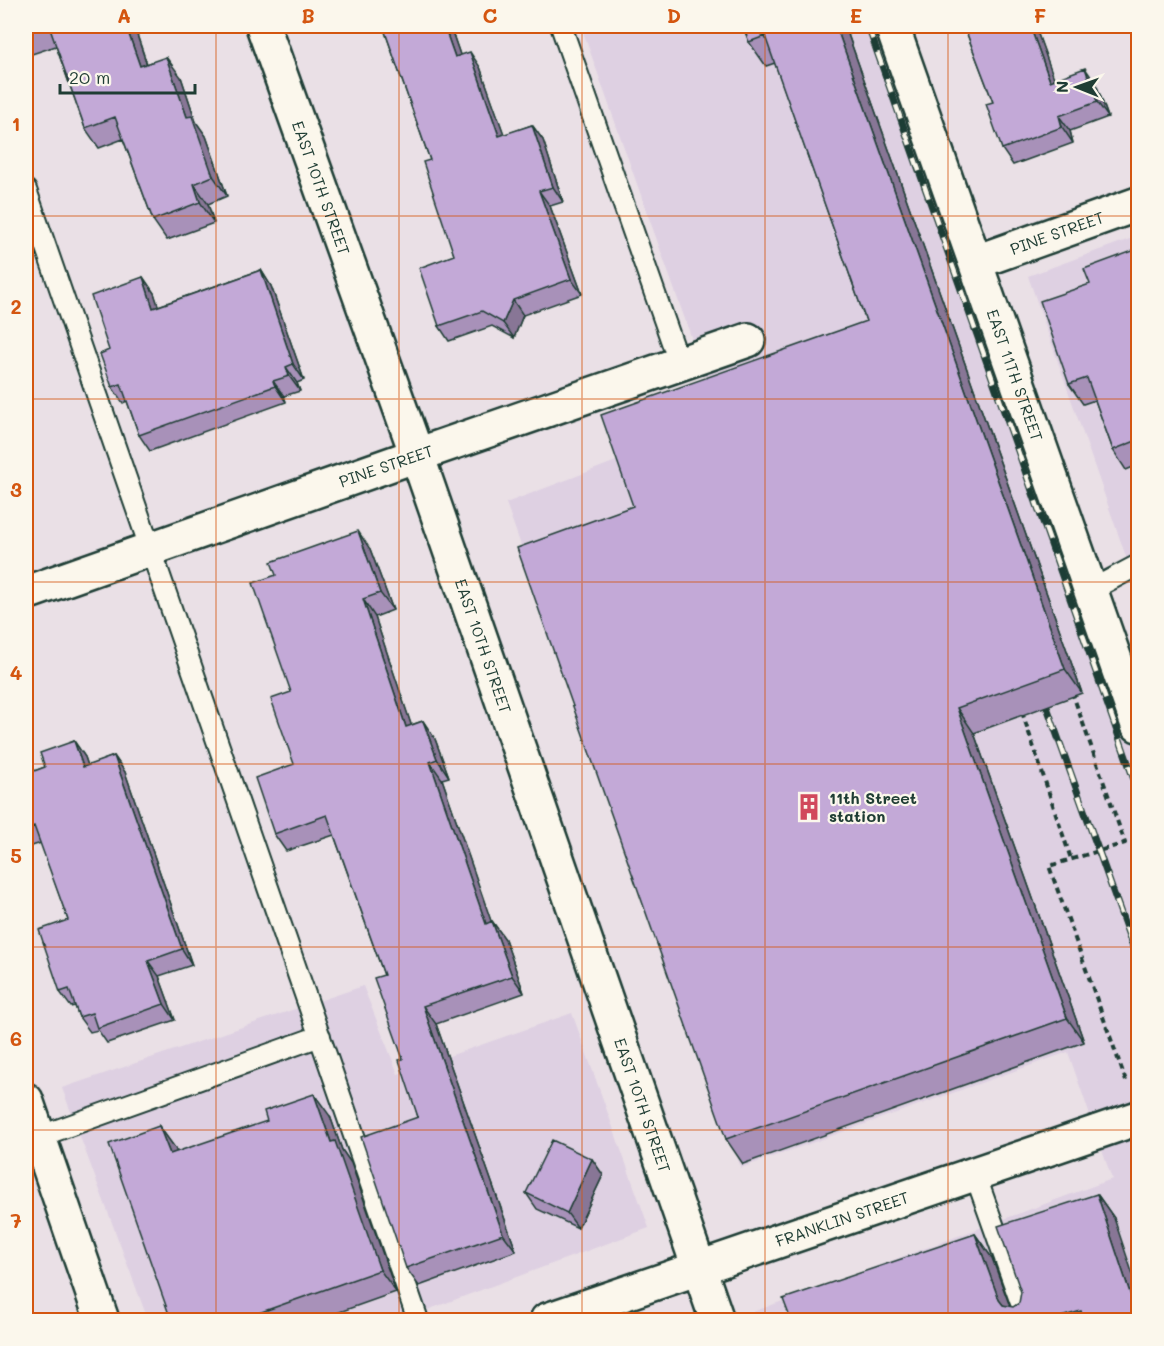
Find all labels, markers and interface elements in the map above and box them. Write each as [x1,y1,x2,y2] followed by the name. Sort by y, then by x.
[117,2,131,28] text: A
[301,2,315,28] text: B
[483,2,498,28] text: C
[667,2,681,28] text: D
[850,2,862,28] text: E
[1034,2,1047,28] text: F
[60,57,195,95] scale bar
[1047,57,1107,117] north arrow
[69,65,110,89] text: 20 m
[1051,80,1072,93] text: N
[12,110,20,136] text: 1
[288,118,355,258] street label: EAST 10TH STREET
[1007,206,1107,259] street label: PINE STREET
[10,293,22,319] text: 2
[982,306,1048,444] street label: EAST 11TH STREET
[336,440,436,491] street label: PINE STREET
[10,476,22,502] text: 3
[451,576,517,716] street label: EAST 10TH STREET
[10,659,23,685] text: 4
[829,787,917,826] place label: 11th Street station
[794,792,824,822] building icon: 11th Street station
[10,842,22,868] text: 5
[10,1025,22,1051] text: 6
[610,1035,676,1175] street label: EAST 10TH STREET
[773,1186,912,1251] street label: FRANKLIN STREET
[10,1207,22,1233] text: 7

